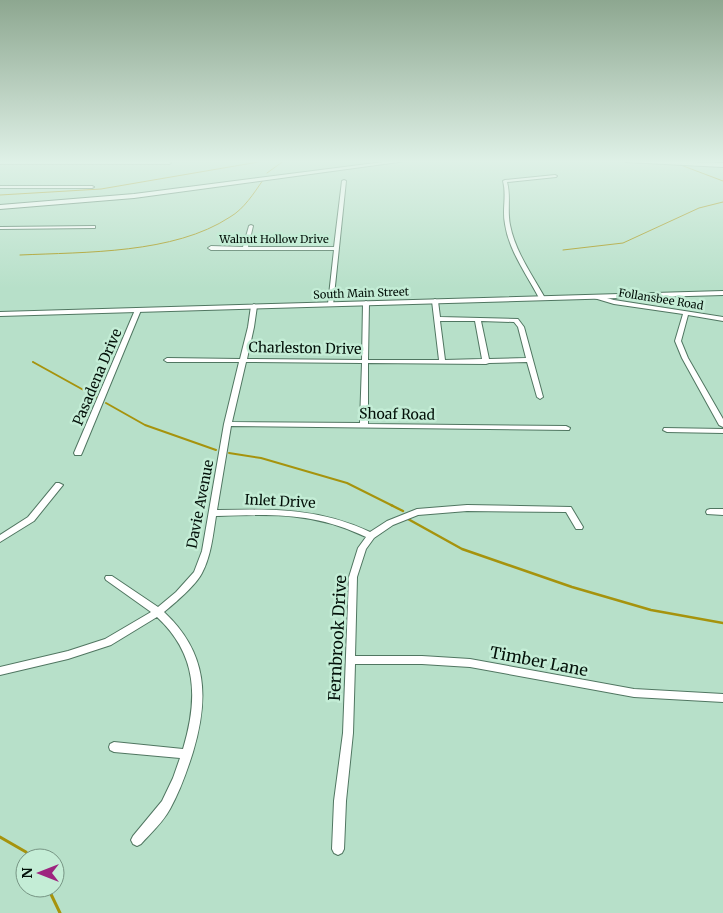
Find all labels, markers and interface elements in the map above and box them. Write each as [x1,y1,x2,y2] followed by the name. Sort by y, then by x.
[218,232,329,246] street label: Walnut Hollow Drive
[313,284,410,302] street label: South Main Street
[618,285,705,313] street label: Follansbee Road
[69,326,125,428] street label: Pasadena Drive
[248,338,362,358] street label: Charleston Drive
[359,404,436,424] street label: Shoaf Road
[183,458,217,550] street label: Davie Avenue
[244,490,316,512] street label: Inlet Drive
[324,575,350,701] street label: Fernbrook Drive
[488,642,590,680] street label: Timber Lane
[15,848,65,898] north arrow
[18,867,36,879] text: N

